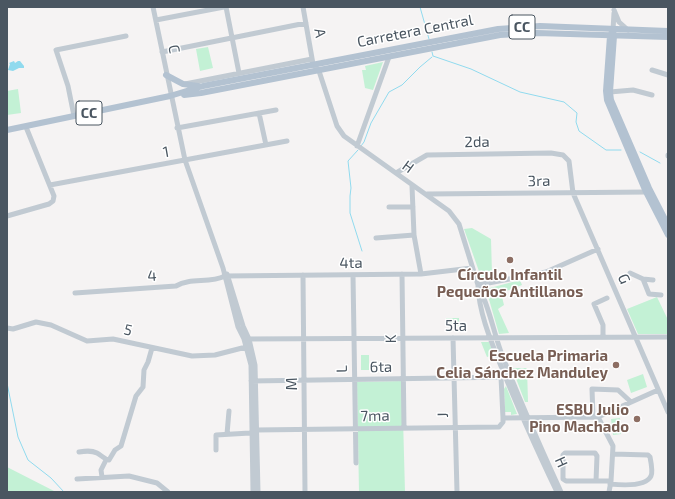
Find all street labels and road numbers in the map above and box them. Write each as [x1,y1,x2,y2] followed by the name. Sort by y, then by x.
[355,11,475,51] street label: Carretera Central
[509,15,535,39] road number: CC
[310,27,330,39] street label: A
[164,43,184,55] street label: C
[76,101,102,125] road number: CC
[464,133,490,151] street label: 2da
[161,143,171,161] street label: 1
[399,157,417,177] street label: H
[528,172,550,190] street label: 3ra
[339,254,363,272] street label: 4ta
[147,267,157,285] street label: 4
[614,271,634,287] street label: G
[445,317,467,335] street label: 5ta
[122,320,134,340] street label: 5
[382,334,400,344] street label: K
[370,358,392,376] street label: 6ta
[333,365,351,373] street label: L
[283,377,301,391] street label: M
[360,407,390,425] street label: 7ma
[434,412,452,418] street label: J
[551,454,571,470] street label: H

